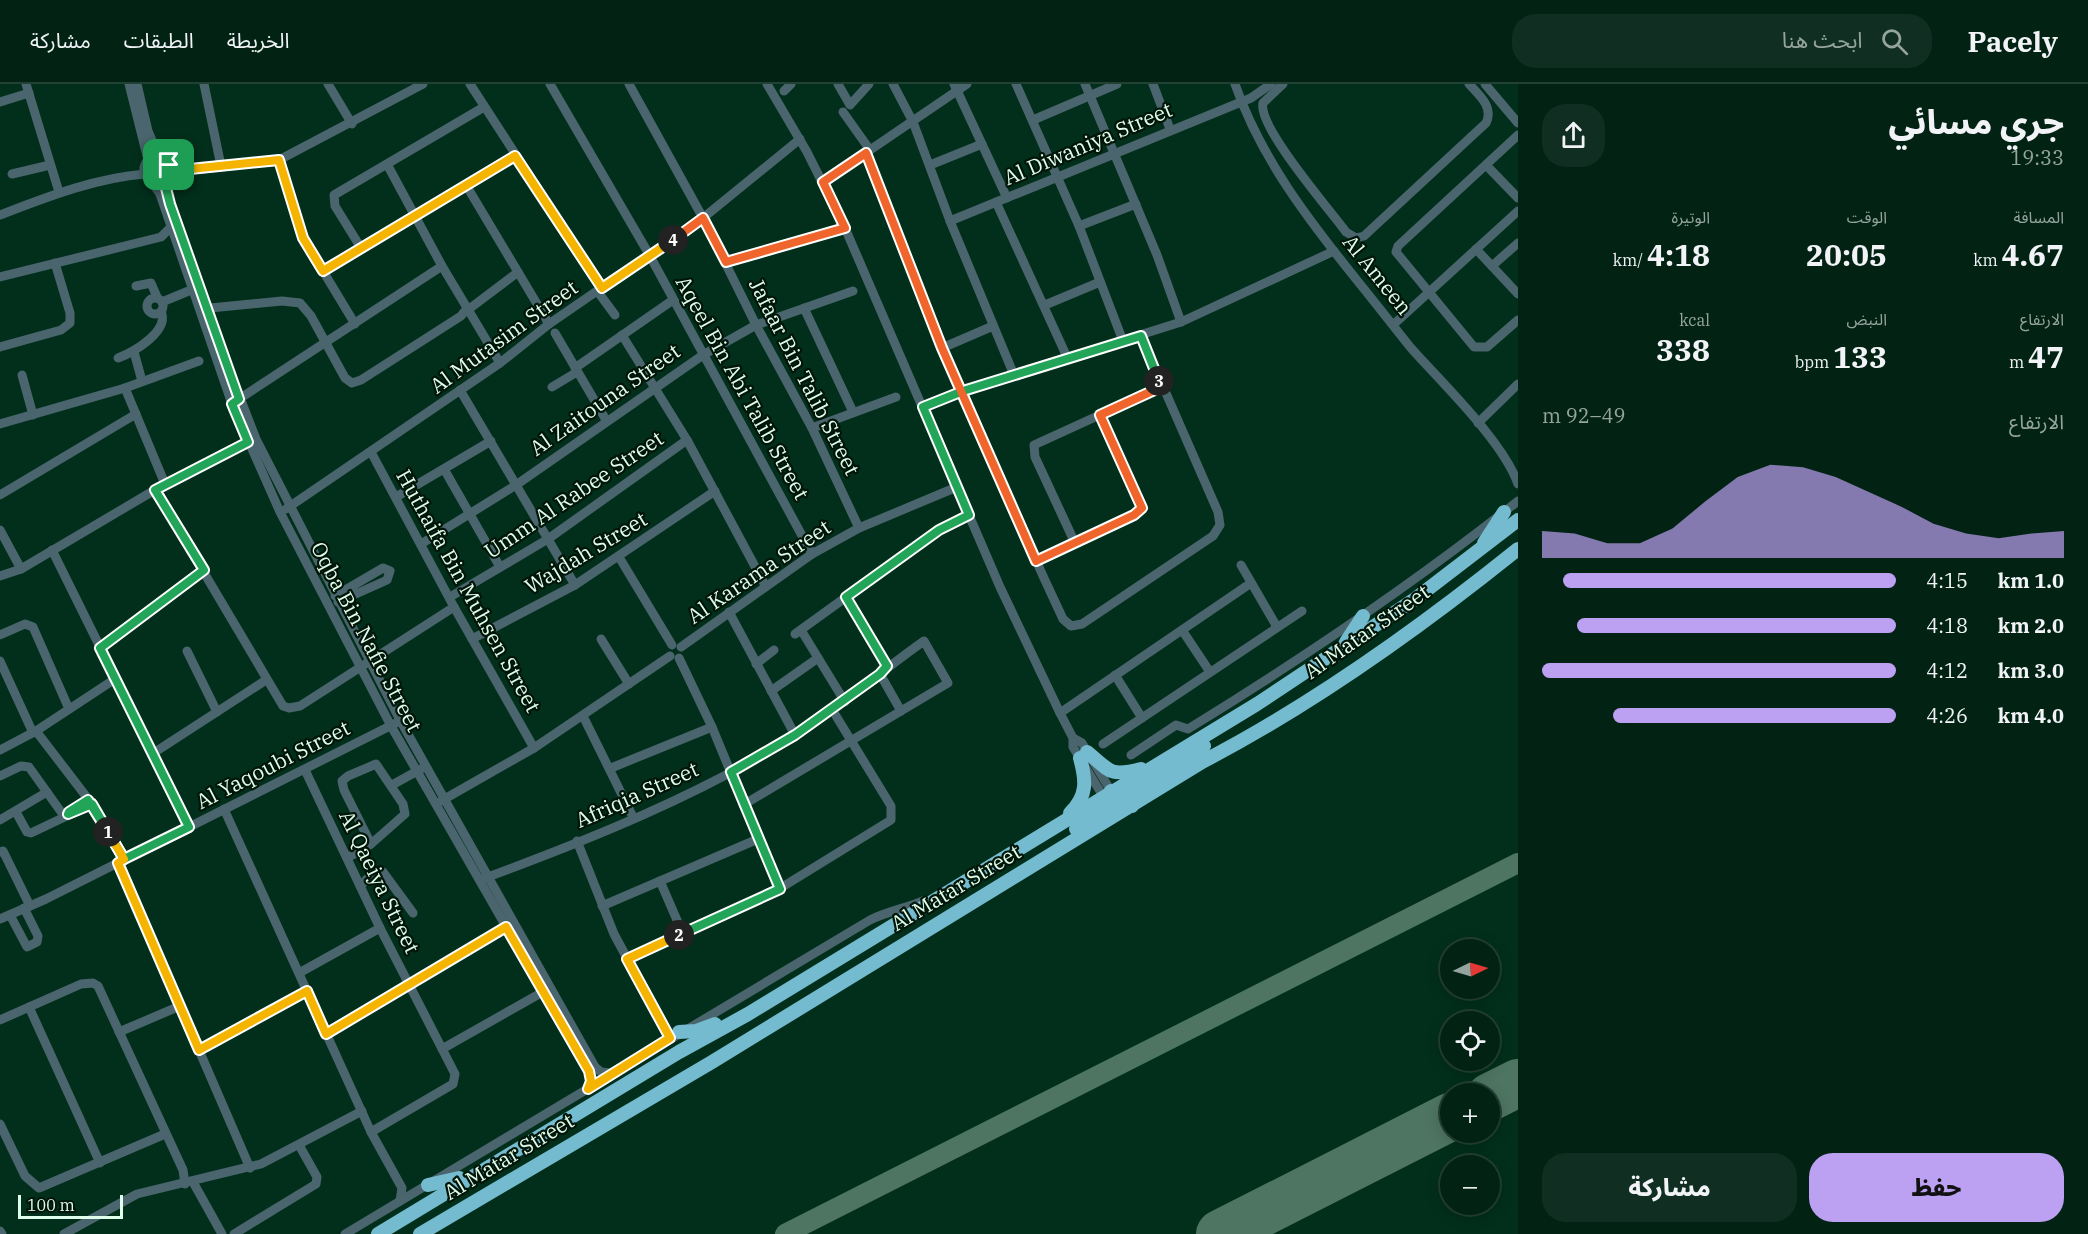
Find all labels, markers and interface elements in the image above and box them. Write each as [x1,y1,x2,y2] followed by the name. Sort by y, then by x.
[1512,14,1932,68] search box
[1968,23,2058,60] text: Pacely
[1782,25,1863,54] text: ابحث هنا
[1878,25,1911,58] icon: search
[30,26,91,54] text: مشاركة
[124,26,194,54] text: الطبقات
[227,26,290,54] text: الخريطة
[999,95,1176,191] street label: Al Diwaniya Street
[1889,100,2064,143] text: جري مسائي
[1542,104,1605,167] button: share
[143,139,194,190] pin
[2010,144,2064,171] text: 19:33
[152,148,185,181] icon: arrive
[1672,207,1710,227] text: الوتيرة
[1847,207,1887,227] text: الوقت
[2014,207,2064,227] text: المسافة
[658,225,688,255] pin: 4
[1337,228,1419,320] street label: Al Ameen
[668,230,678,250] text: 4
[1647,235,1710,274] text: 4:18
[1806,235,1887,274] text: 20:05
[2002,235,2064,274] text: 4.67
[1613,250,1647,270] text: /km
[1973,250,2002,270] text: km
[670,271,816,504] street label: Aqeel Bin Abi Talib Street
[424,273,583,399] street label: Al Mutasim Street
[743,273,867,480] street label: Jafaar Bin Talib Street
[1846,309,1887,329] text: النبض
[2020,309,2064,329] text: الارتفاع
[1679,310,1710,330] text: kcal
[1656,330,1710,369] text: 338
[524,337,685,462] street label: Al Zaitouna Street
[1833,337,1887,376] text: 133
[2028,337,2064,376] text: 47
[1795,352,1833,372] text: bpm
[2009,352,2028,372] text: m
[1144,366,1174,396] pin: 3
[1154,371,1164,391] text: 3
[1542,402,1625,429] text: 49–92 m
[2009,408,2064,435] text: الارتفاع
[478,424,668,565] street label: Umm Al Rabee Street
[390,464,547,717] street label: Huthaifa Bin Muhsen Street
[519,505,652,600] street label: Wajdah Street
[681,513,836,630] street label: Al Karama Street
[305,537,429,737] street label: Oqba Bin Nafie Street
[1926,567,1968,594] text: 4:15
[1998,567,2064,594] text: 1.0 km
[1298,578,1435,685] street label: Al Matar Street
[1926,612,1968,639] text: 4:18
[1998,612,2064,639] text: 2.0 km
[1926,657,1968,684] text: 4:12
[1998,657,2064,684] text: 3.0 km
[1926,702,1968,729] text: 4:26
[1998,702,2064,729] text: 4.0 km
[191,713,354,815] street label: Al Yaqoubi Street
[571,754,703,834] street label: Afriqia Street
[333,805,427,958] street label: Al Qaeiya Street
[93,817,123,847] pin: 1
[103,822,113,842] text: 1
[885,837,1026,937] street label: Al Matar Street
[664,920,694,950] pin: 2
[674,925,684,945] text: 2
[1440,939,1500,999] north arrow
[1440,939,1500,1215] map controls
[1440,1011,1500,1071] button: locate
[1440,1083,1500,1143] button: +
[438,1106,579,1206] street label: Al Matar Street
[1542,1153,1797,1222] button: مشاركة
[1809,1153,2064,1222] button: حفظ
[1440,1155,1500,1215] button: −
[18,1192,123,1220] scale bar
[27,1195,75,1215] text: 100 m

